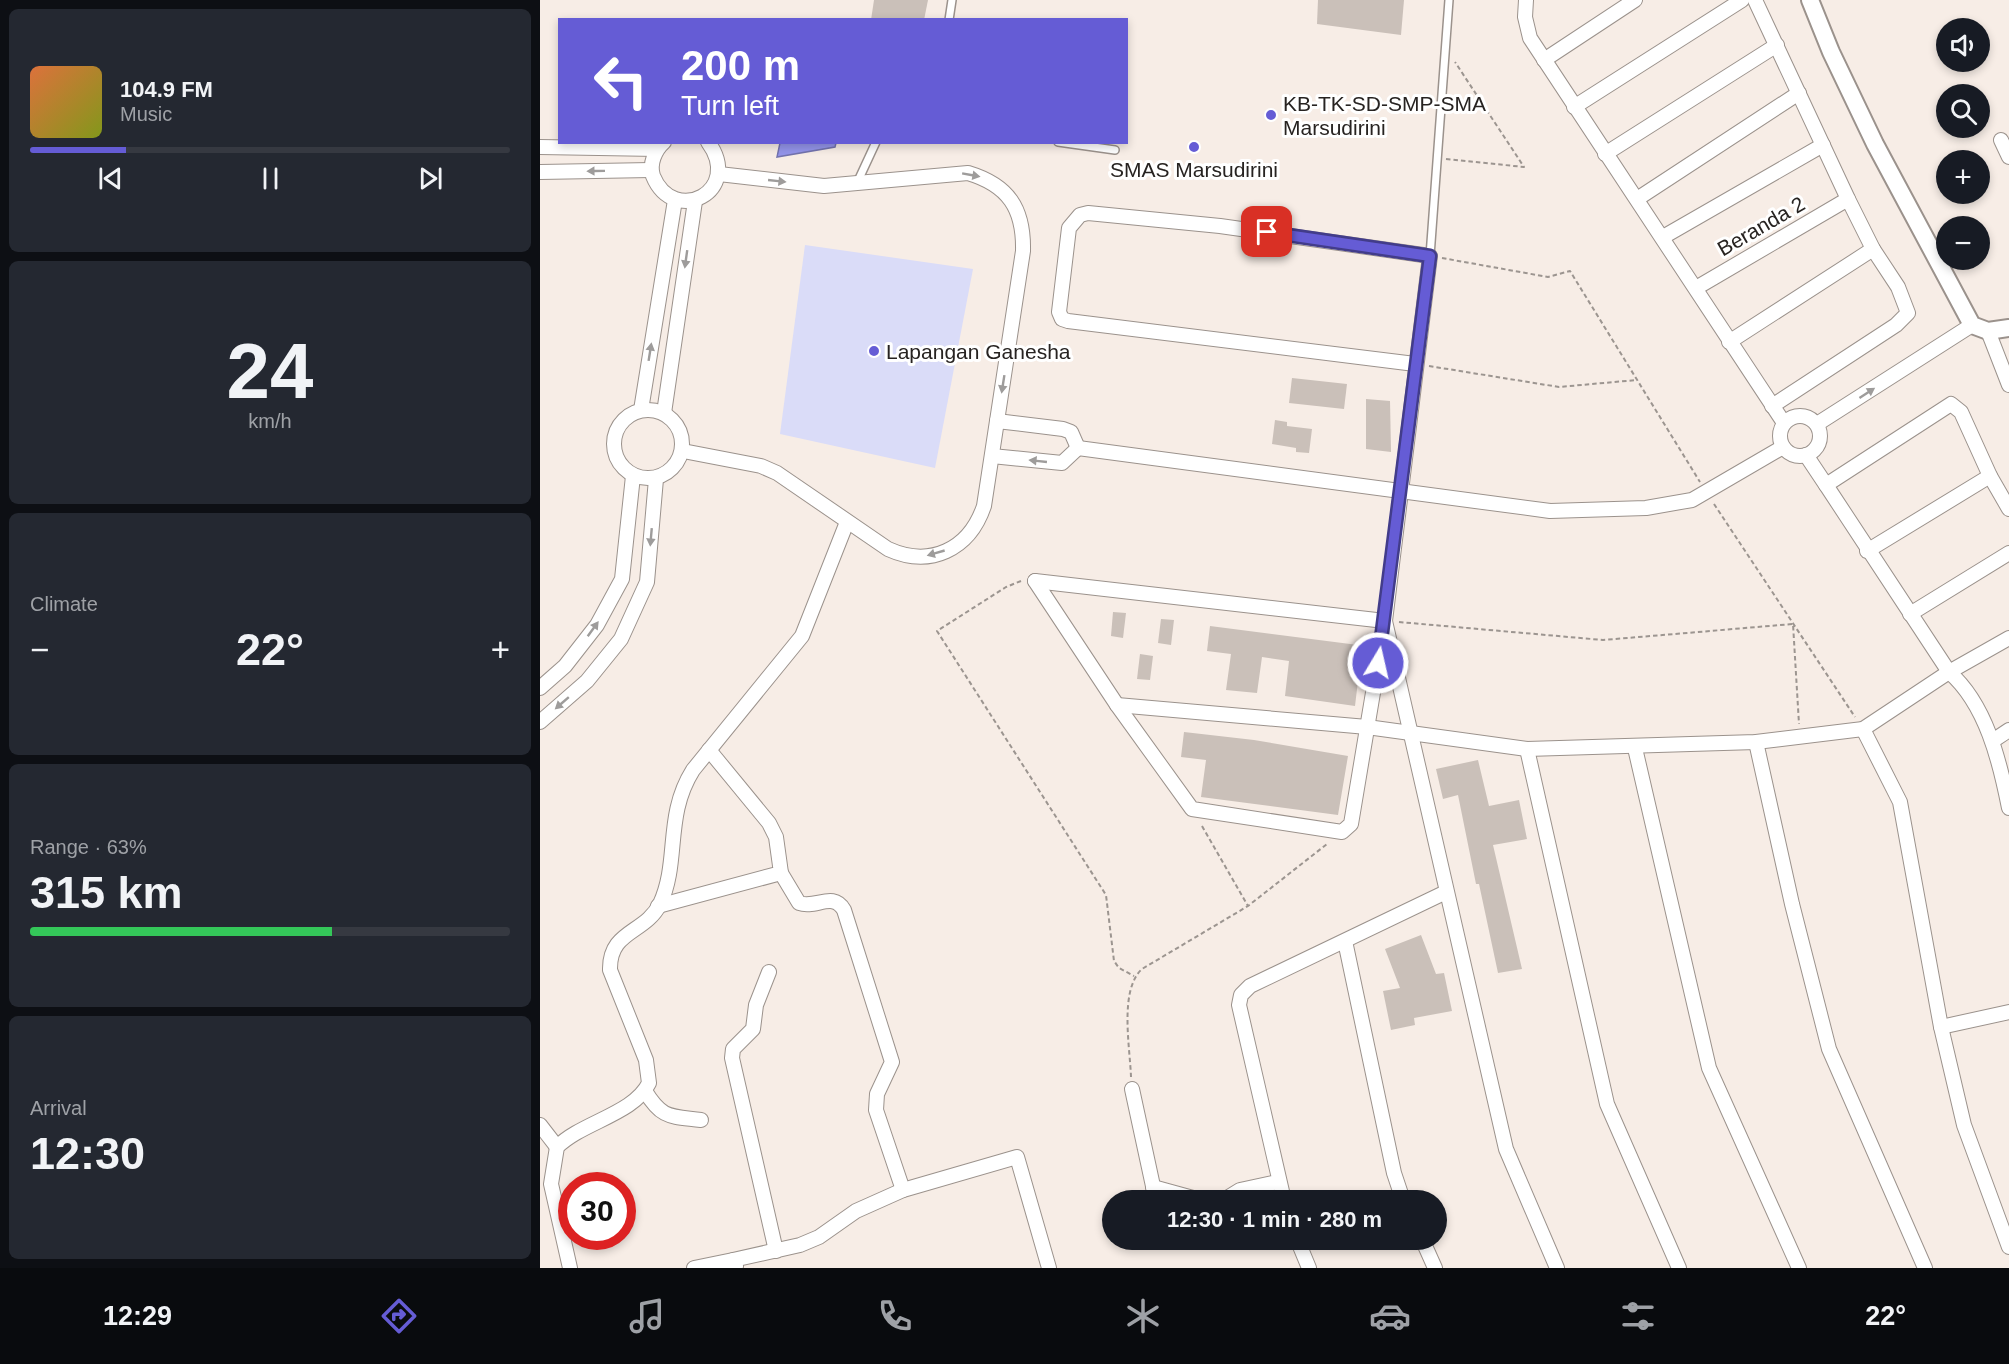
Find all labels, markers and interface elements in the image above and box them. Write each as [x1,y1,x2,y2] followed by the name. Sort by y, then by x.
[1936,18,1990,270] map controls
[1936,18,1990,72] button: sound
[582,42,660,120] icon: left
[681,42,800,89] text: 200 m
[120,77,213,102] text: 104.9 FM
[1936,84,1990,138] button: search
[681,91,779,121] text: Turn left
[1283,92,1486,139] place label: KB-TK-SD-SMP-SMA Marsudirini
[120,103,172,125] text: Music
[1264,108,1278,122] marker: KB-TK-SD-SMP-SMA Marsudirini
[1187,140,1201,154] marker: SMAS Marsudirini
[1936,150,1990,204] button: +
[1110,158,1278,181] place label: SMAS Marsudirini
[94,162,127,195] icon: previous
[254,162,287,195] icon: pause
[414,162,447,195] icon: next
[586,166,605,176] one-way arrow
[962,171,981,180] one-way arrow
[768,176,787,186] one-way arrow
[1713,192,1809,260] street label: Beranda 2
[1241,206,1292,257] pin
[1250,215,1283,248] icon: arrive
[1936,216,1990,270] button: −
[682,249,691,268] one-way arrow
[227,327,313,415] text: 24
[886,340,1071,363] place label: Lapangan Ganesha
[646,343,655,362] one-way arrow
[867,344,881,358] marker: Lapangan Ganesha
[998,375,1007,394] one-way arrow
[1858,387,1874,399] one-way arrow
[248,410,292,432] text: km/h
[1029,456,1048,466] one-way arrow
[646,528,656,547] one-way arrow
[927,549,945,559] one-way arrow
[30,593,98,615] text: Climate
[587,622,599,638] one-way arrow
[236,624,304,675] text: 22°
[30,631,49,668] text: −
[491,631,510,668] text: +
[1346,631,1410,695] position arrow
[555,696,570,709] one-way arrow
[30,836,147,858] text: Range · 63%
[30,867,183,918] text: 315 km
[30,1097,87,1119] text: Arrival
[30,1128,145,1179] text: 12:30
[558,1172,636,1250] speed limit sign: 30
[1167,1207,1382,1232] text: 12:30 · 1 min · 280 m
[378,1295,420,1337] icon: directions
[626,1295,668,1337] icon: music
[874,1295,916,1337] icon: phone
[1122,1295,1164,1337] icon: climate
[1369,1295,1411,1337] icon: car
[1617,1295,1659,1337] icon: filters
[103,1301,172,1331] text: 12:29
[1865,1301,1906,1331] text: 22°

